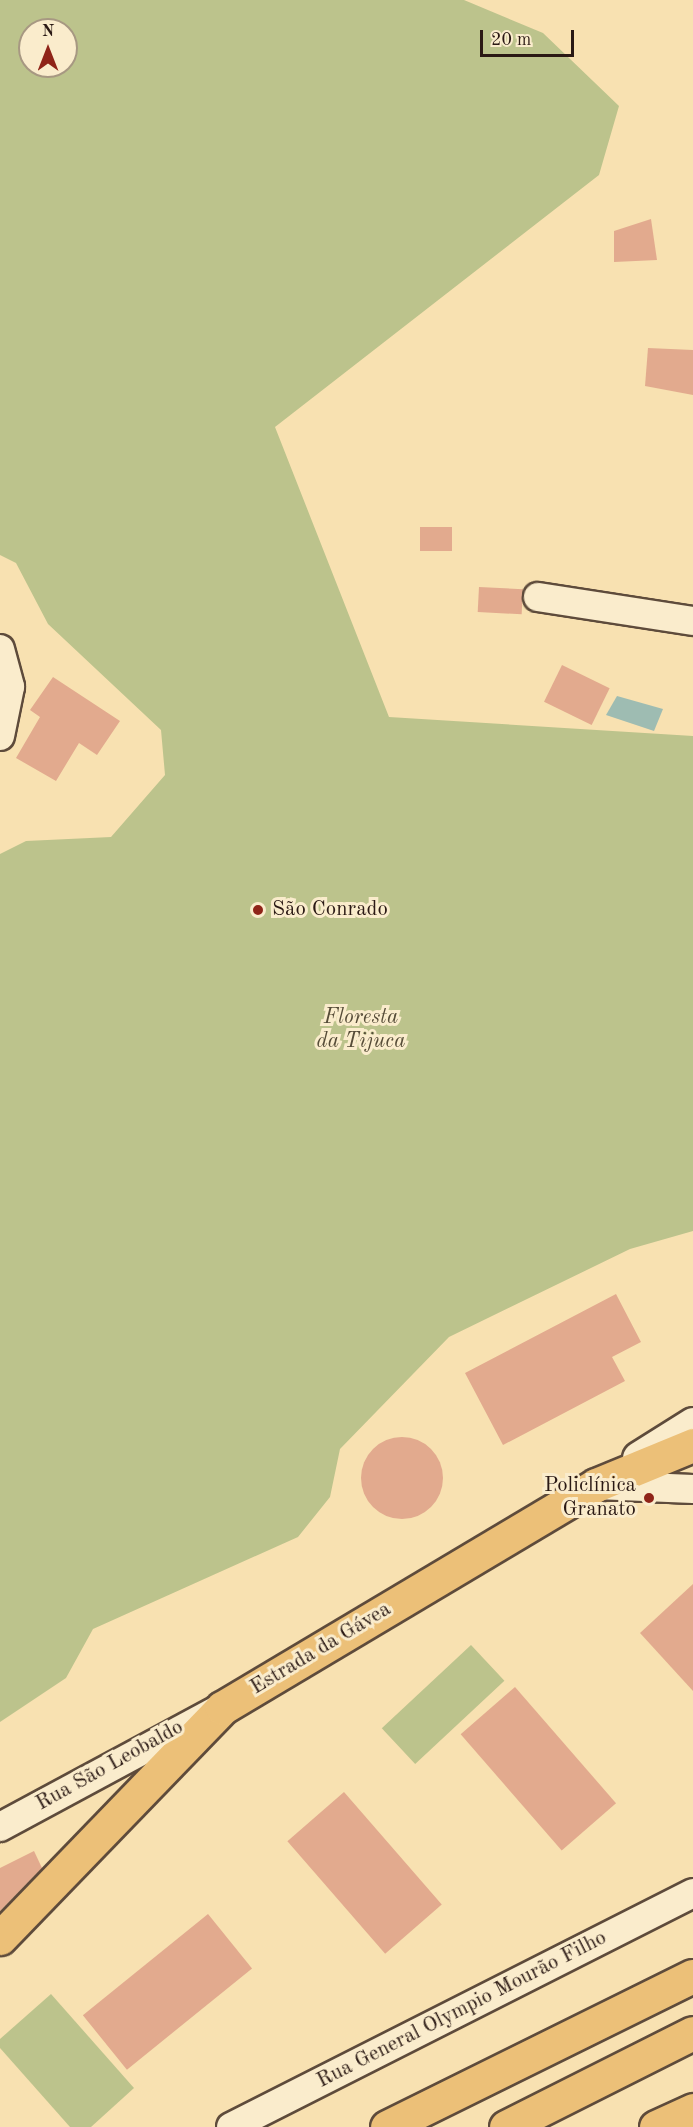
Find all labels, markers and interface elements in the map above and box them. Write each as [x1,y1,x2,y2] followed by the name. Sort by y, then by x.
[18,18,78,78] north arrow
[483,18,578,56] scale bar
[42,24,54,40] text: N
[491,31,531,49] text: 20 m
[272,897,388,923] place label: São Conrado
[249,901,267,919] marker: São Conrado
[317,1005,405,1055] park label: Floresta da Tijuca
[544,1473,636,1523] place label: Policlínica Granato
[640,1489,658,1507] marker: Policlínica Granato
[246,1597,396,1701] street label: Estrada da Gávea
[32,1715,188,1817] street label: Rua São Leobaldo
[313,1926,611,2094] street label: Rua General Olympio Mourão Filho

